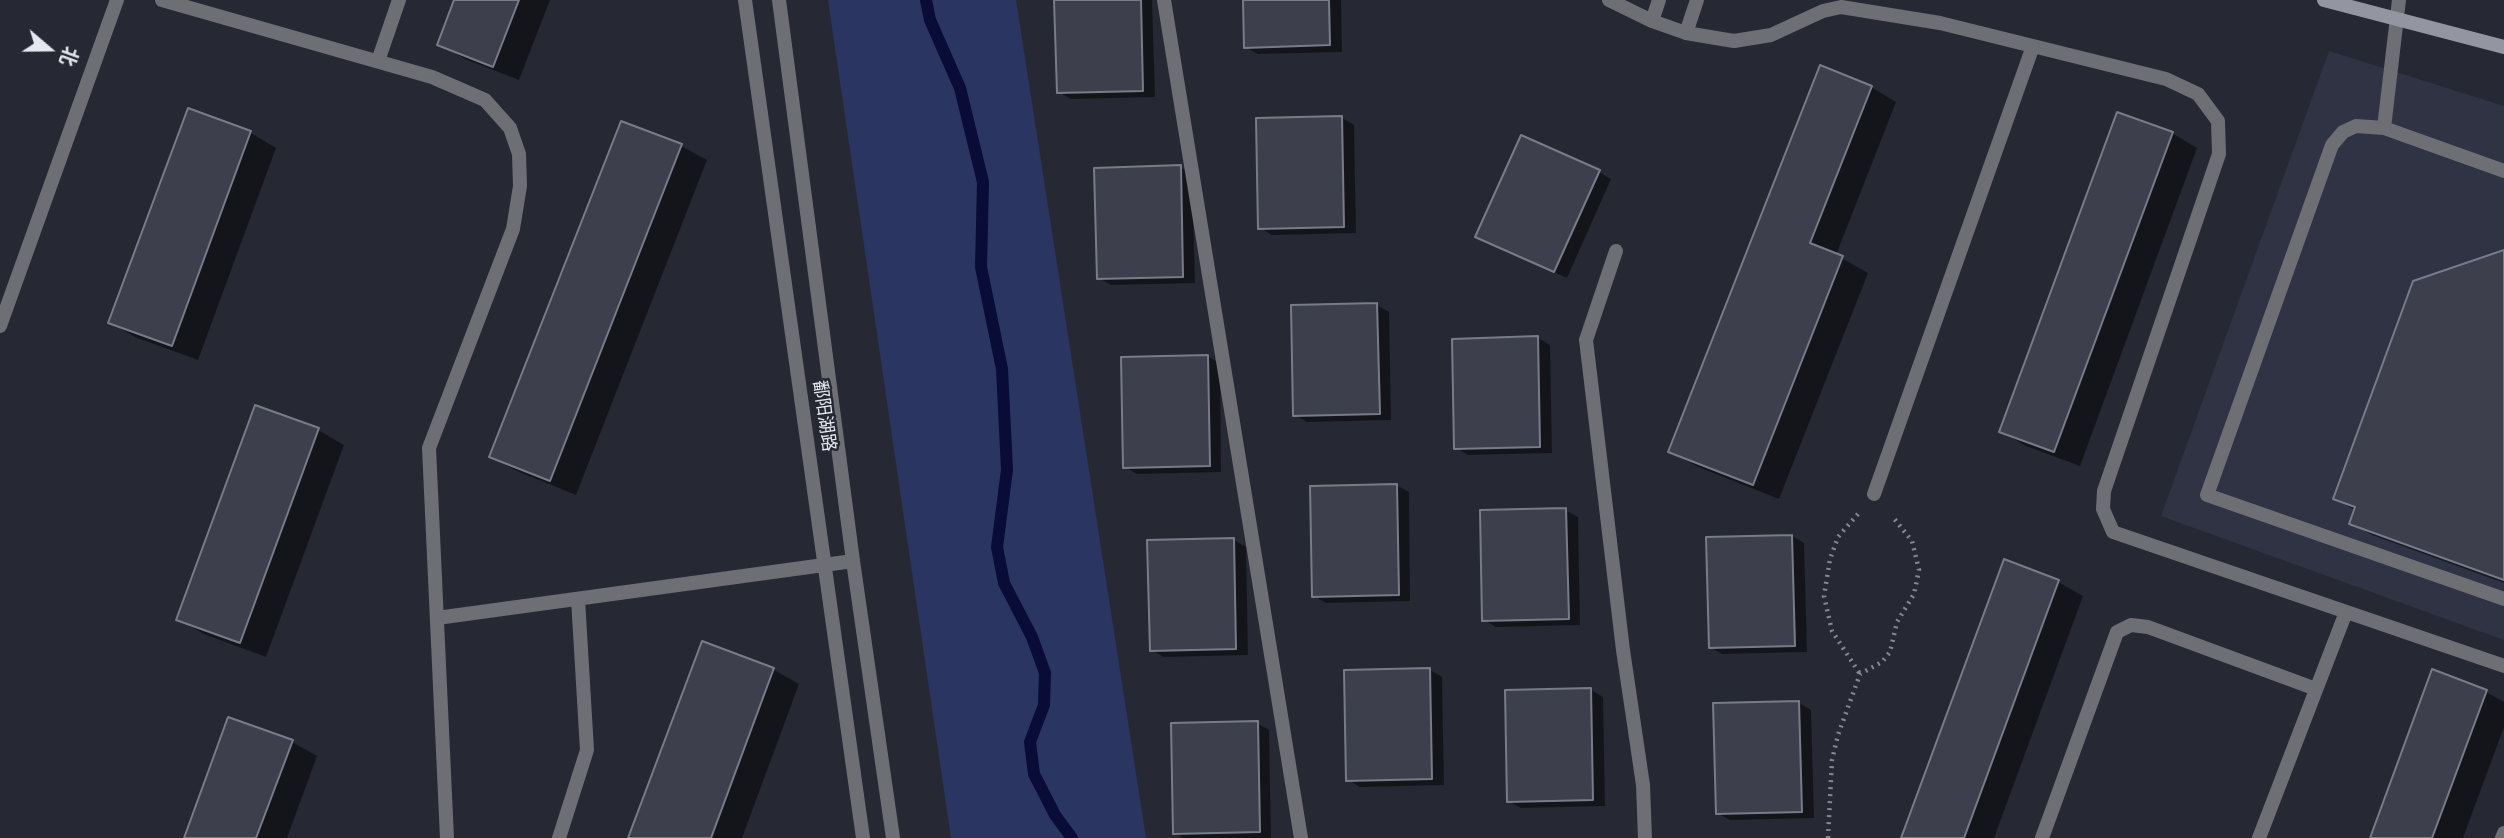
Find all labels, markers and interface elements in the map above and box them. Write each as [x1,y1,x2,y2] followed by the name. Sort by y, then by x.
[14,14,84,84] north arrow
[53,43,84,70] text: 北
[807,379,839,453] street label: 鄱阳湖路

